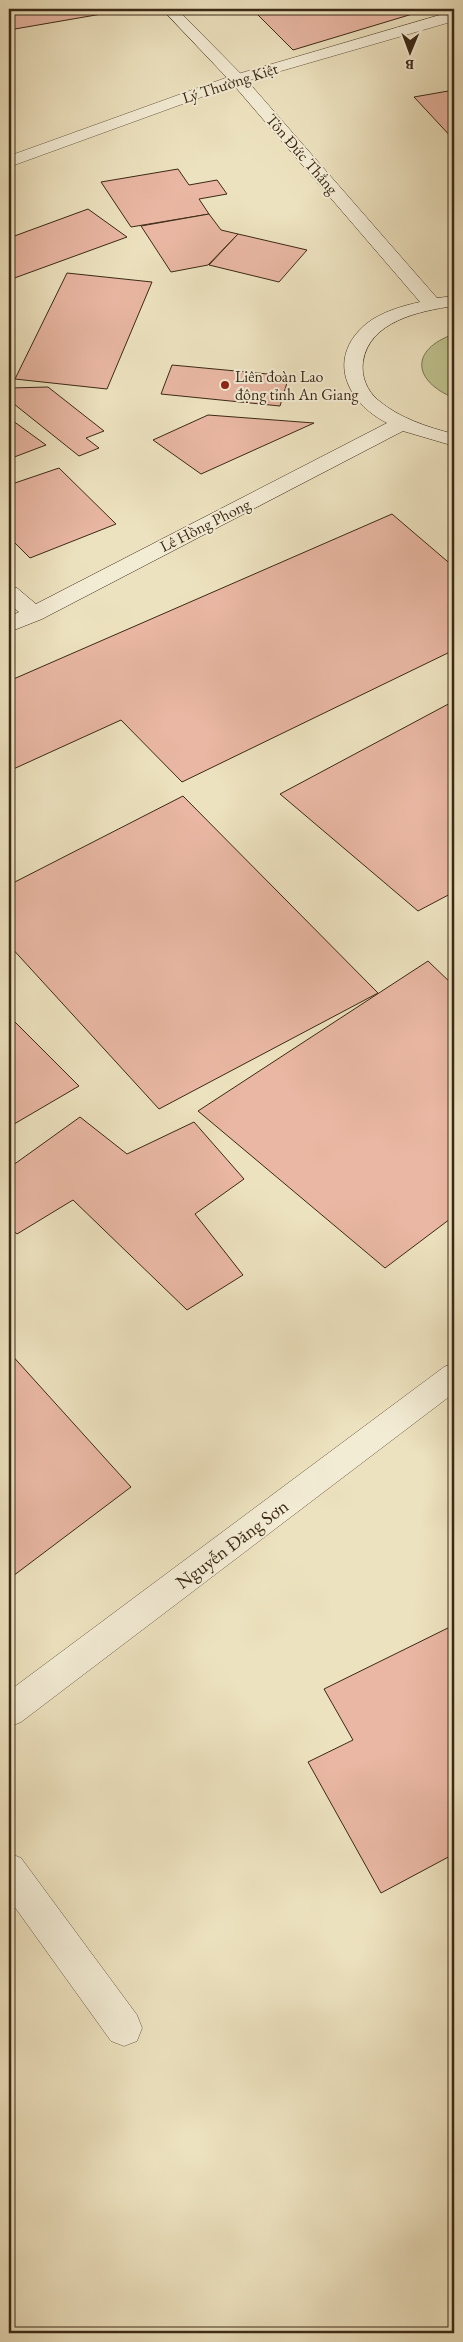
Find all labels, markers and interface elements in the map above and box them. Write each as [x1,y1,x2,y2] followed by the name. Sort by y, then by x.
[386,28,436,78] north arrow
[405,56,414,74] text: B
[179,58,281,108] street label: Lý Thường Kiệt
[261,109,343,199] street label: Tôn Đức Thắng
[235,366,360,405] place label: Liên đoàn Lao động tỉnh An Giang
[219,379,231,391] marker: Liên đoàn Lao động tỉnh An Giang
[156,493,255,557] street label: Lê Hồng Phong
[171,1493,293,1595] street label: Nguyễn Đăng Sơn

